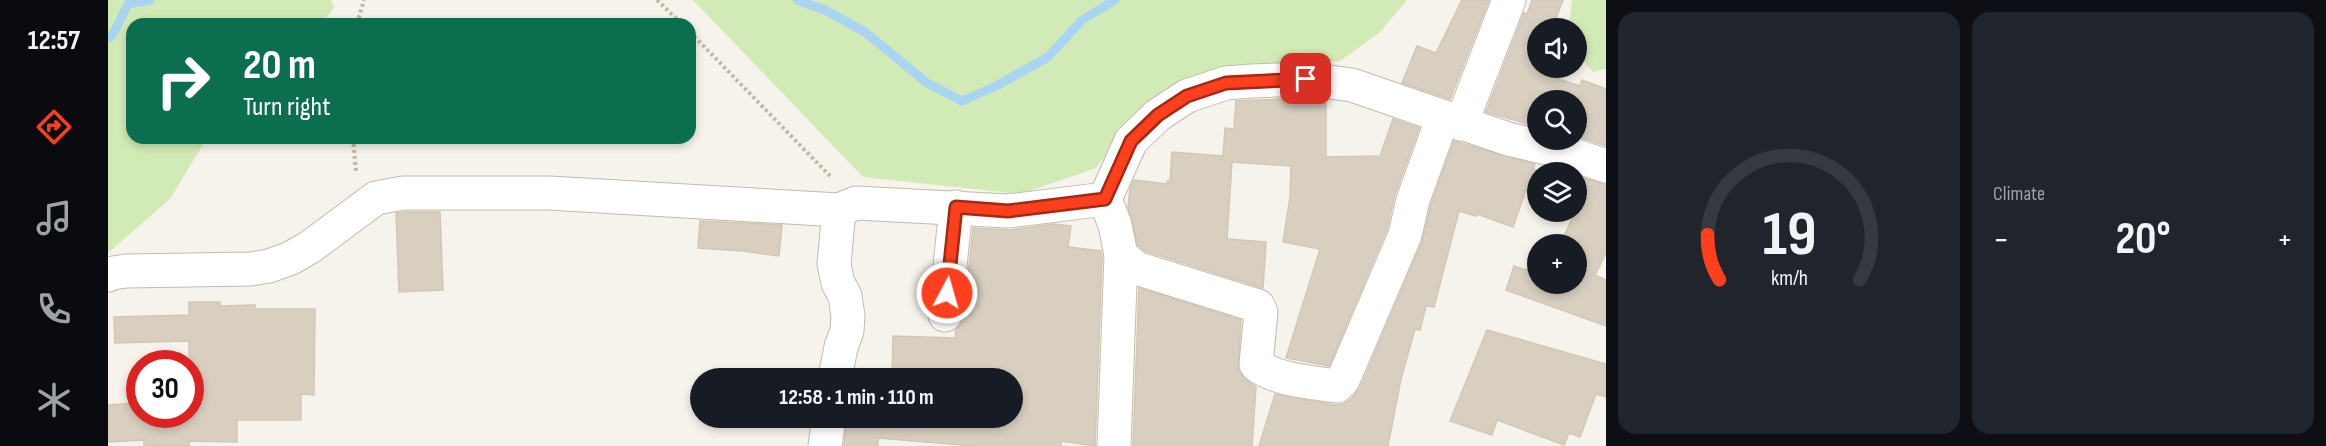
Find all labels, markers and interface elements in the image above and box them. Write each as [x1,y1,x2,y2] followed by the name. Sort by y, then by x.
[1527,18,1587,294] map controls
[1527,18,1587,78] button: sound
[28,25,80,57] text: 12:57
[243,40,316,91] text: 20 m
[144,42,222,120] icon: right
[1280,53,1331,104] pin
[1289,62,1322,95] icon: arrive
[1527,90,1587,150] button: search
[243,91,330,123] text: Turn right
[33,106,75,148] icon: directions
[1527,162,1587,222] button: layers
[1993,182,2045,206] text: Climate
[33,197,75,239] icon: music
[1762,198,1816,273] text: 19
[2115,212,2171,267] text: 20°
[1993,220,2009,260] text: −
[2277,220,2293,260] text: +
[1527,234,1587,294] button: +
[915,261,979,325] position arrow
[1770,266,1808,291] text: km/h
[33,288,75,330] icon: phone
[126,350,204,428] speed limit sign: 30
[33,379,75,421] icon: climate
[779,384,934,411] text: 12:58 · 1 min · 110 m

